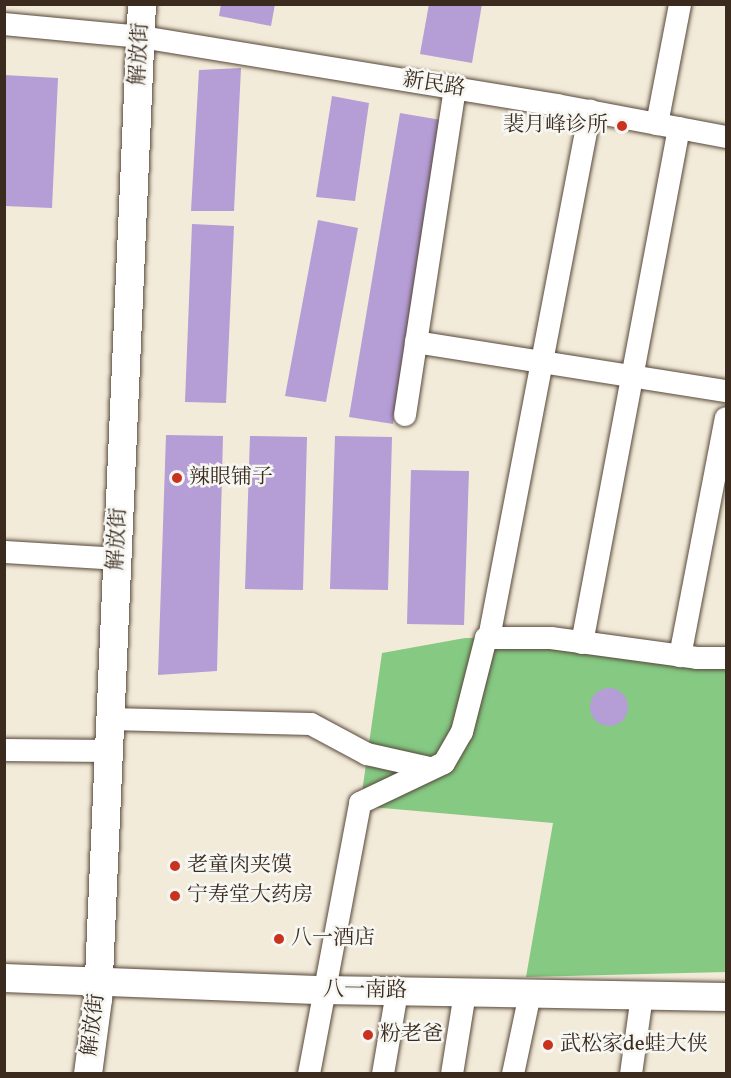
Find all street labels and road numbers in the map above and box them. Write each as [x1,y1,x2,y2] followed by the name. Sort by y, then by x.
[126,22,154,86] street label: 解放街
[401,68,467,102] street label: 新民路
[104,507,132,571] street label: 解放街
[323,978,407,1004] street label: 八一南路
[78,992,110,1058] street label: 解放街

